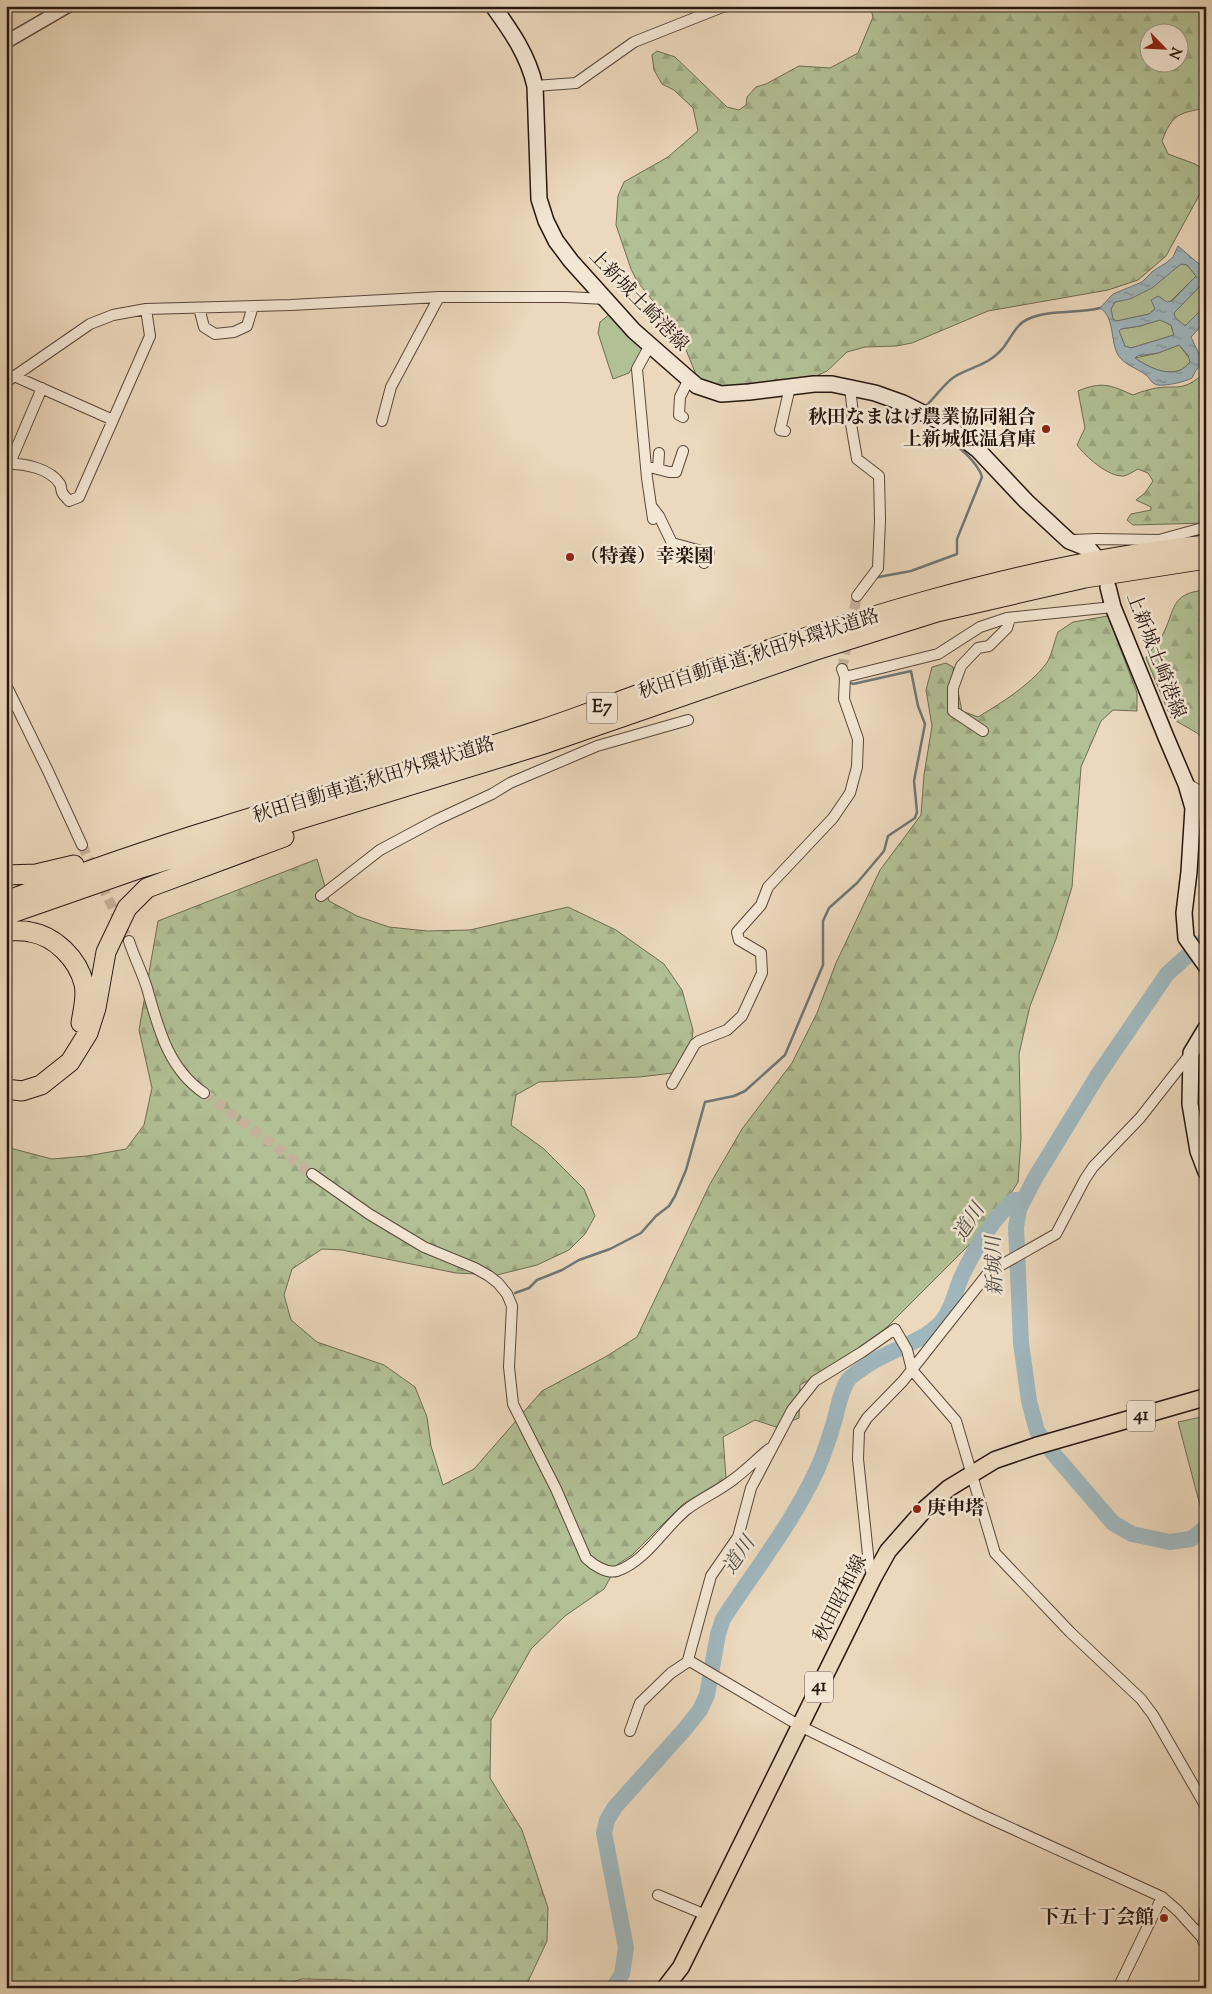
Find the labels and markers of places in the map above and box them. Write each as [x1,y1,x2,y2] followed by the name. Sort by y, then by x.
[808,405,1036,454] place label: 秋田なまはげ農業協同組合 上新城低温倉庫
[1040,423,1052,435] marker: 秋田なまはげ農業協同組合 上新城低温倉庫
[580,544,713,571] place label: （特養）幸楽園
[564,551,576,563] marker: （特養）幸楽園
[927,1496,984,1523] place label: 庚申塔
[911,1503,923,1515] marker: 庚申塔
[1040,1905,1154,1932] place label: 下五十丁会館
[1158,1912,1170,1924] marker: 下五十丁会館

